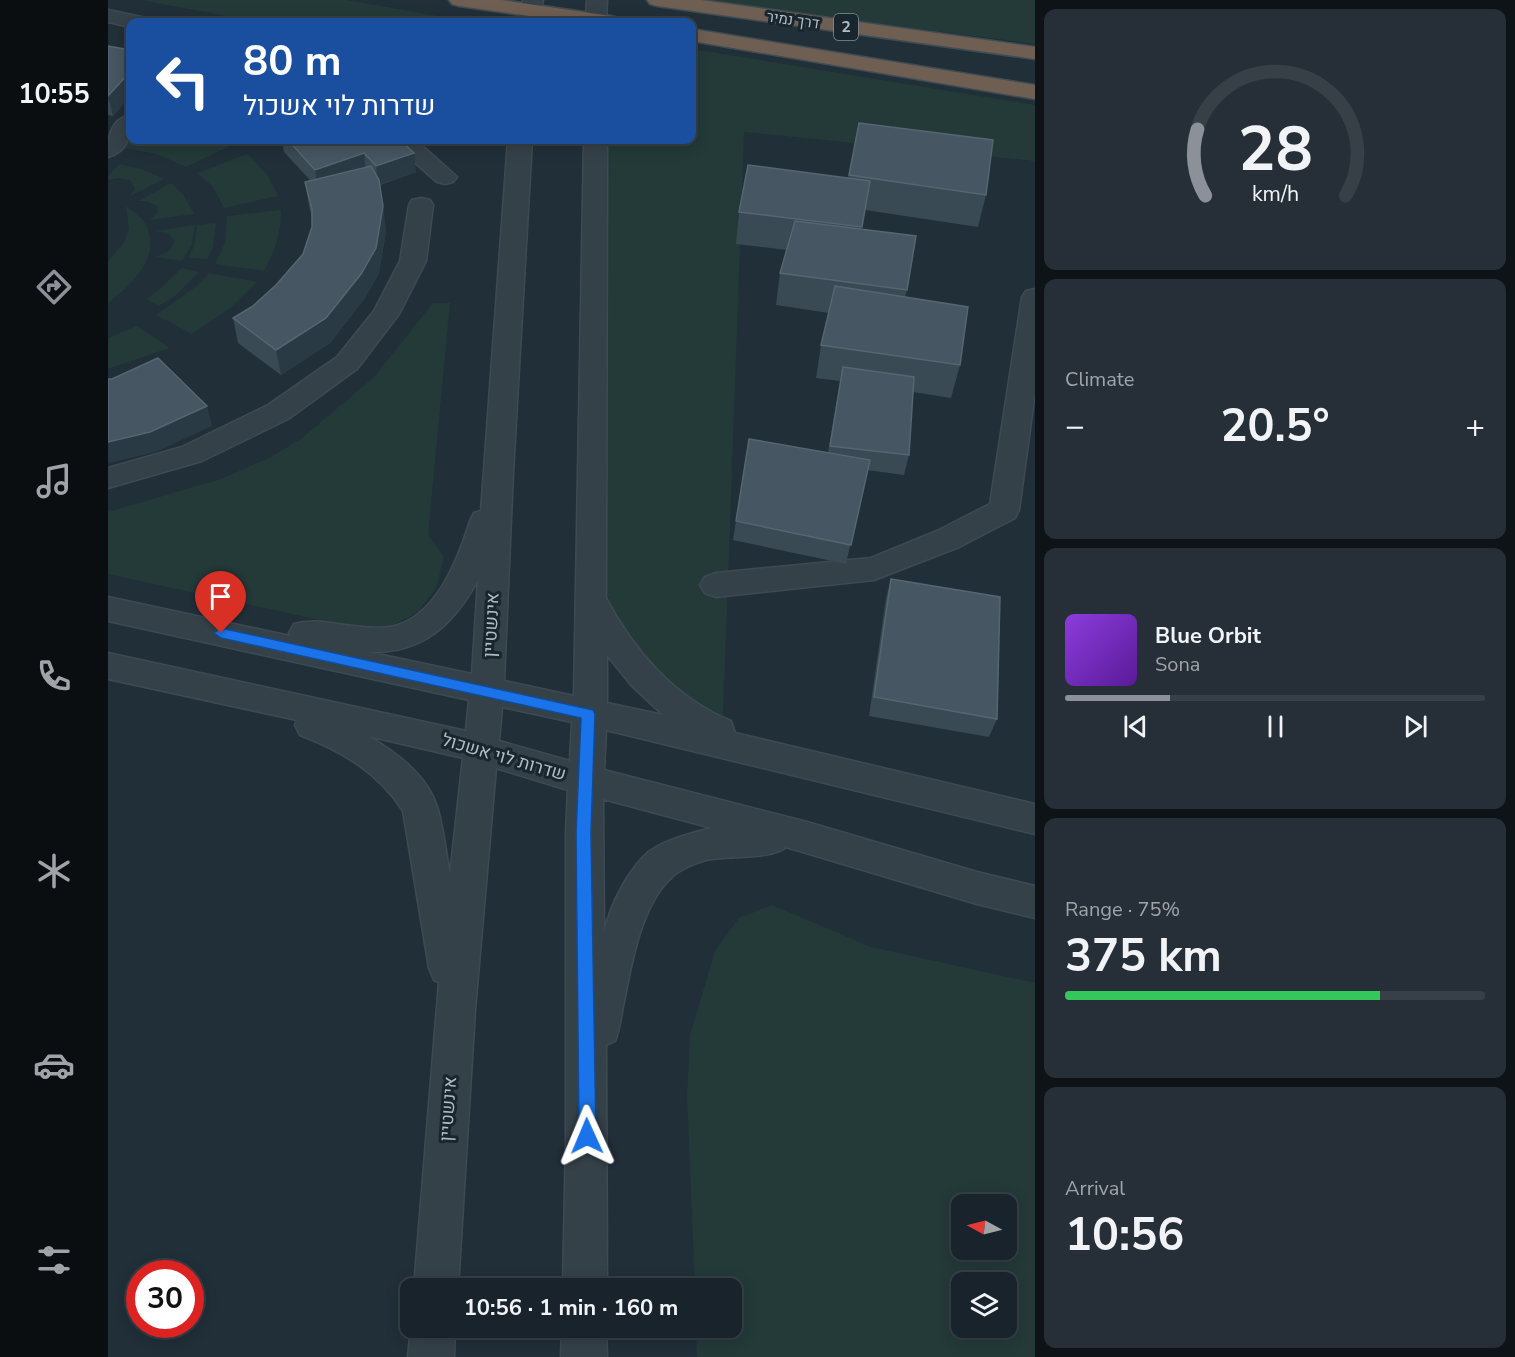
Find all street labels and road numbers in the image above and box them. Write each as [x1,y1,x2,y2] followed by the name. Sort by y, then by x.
[765,6,821,34] street label: דרך נמיר
[834,14,858,40] road number: 2
[477,592,505,658] street label: אינשטיין
[439,728,569,786] street label: שדרות לוי אשכול
[434,1076,462,1142] street label: אינשטיין

